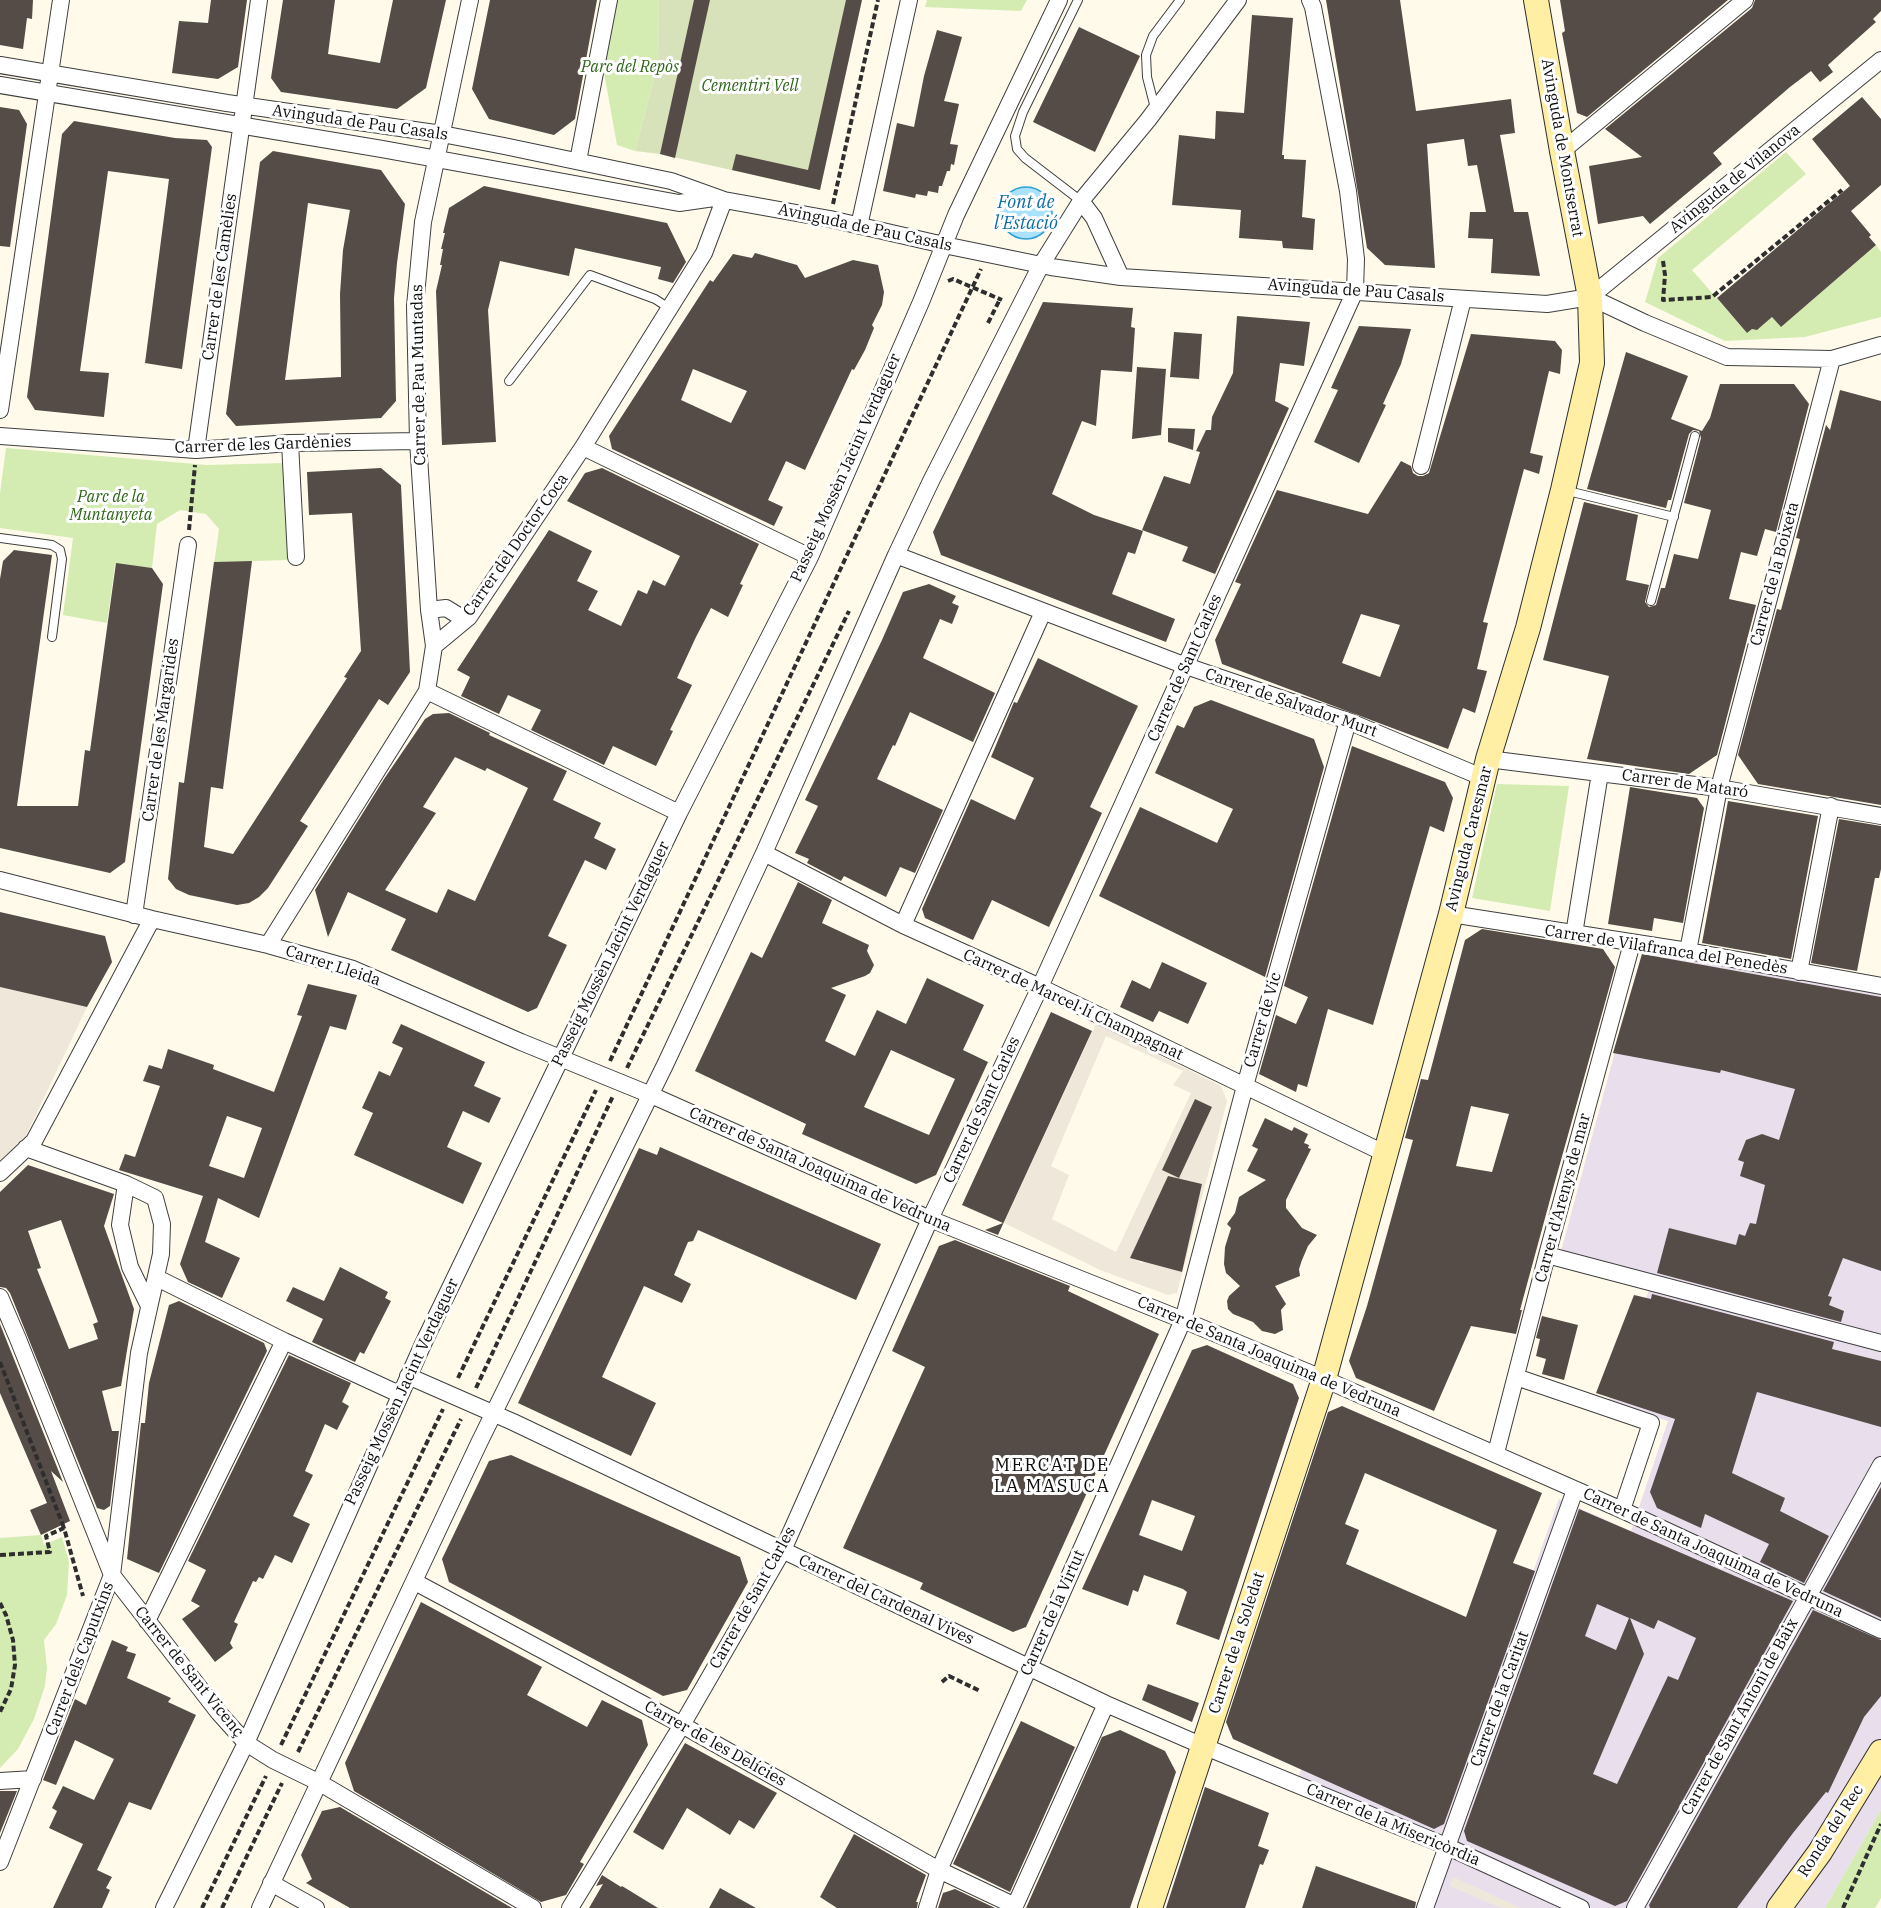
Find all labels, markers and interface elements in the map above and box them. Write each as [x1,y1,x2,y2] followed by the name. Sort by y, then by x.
[581,57,679,77] park label: Parc del Repòs
[1537,57,1587,239] street label: Avinguda de Montserrat
[702,76,798,96] park label: Cementiri Vell
[271,101,449,145] street label: Avinguda de Pau Casals
[1666,120,1804,238] street label: Avinguda de Vilanova
[199,192,241,362] street label: Carrer de les Camèlies
[994,192,1058,234] water label: Font de l'Estació
[776,200,954,256] street label: Avinguda de Pau Casals
[1267,275,1445,307] street label: Avinguda de Pau Casals
[408,284,430,466] street label: Carrer de Pau Muntadas
[787,351,905,585] street label: Passeig Mossèn Jacint Verdaguer
[174,432,352,458] street label: Carrer de les Gardènies
[459,470,573,620] street label: Carrer del Doctor Coca
[70,487,152,525] park label: Parc de la Muntanyeta
[1747,500,1803,648] street label: Carrer de la Boixeta
[1144,591,1226,745] street label: Carrer de Sant Carles
[139,637,183,823] street label: Carrer de les Margarides
[1202,664,1380,742] street label: Carrer de Salvador Murt
[1442,765,1496,913] street label: Avinguda Caresmar
[1621,766,1749,802] street label: Carrer de Mataró
[548,838,674,1070] street label: Passeig Mossèn Jacint Verdaguer
[1543,921,1789,979] street label: Carrer de Vilafranca del Penedès
[283,942,383,990] street label: Carrer Lleida
[960,945,1186,1065] street label: Carrer de Marcel·lí Champagnat
[1240,970,1286,1070] street label: Carrer de Vic
[940,1034,1024,1186] street label: Carrer de Sant Carles
[686,1103,954,1237] street label: Carrer de Santa Joaquima de Vedruna
[1531,1111,1595,1285] street label: Carrer d'Arenys de mar
[341,1276,463,1508] street label: Passeig Mossèn Jacint Verdaguer
[1134,1293,1404,1421] street label: Carrer de Santa Joaquima de Vedruna
[994,1455,1110,1498] district label: MERCAT DE LA MASUCA
[1580,1484,1846,1622] street label: Carrer de Santa Joaquima de Vedruna
[706,1524,800,1672] street label: Carrer de Sant Carles
[1017,1547,1089,1679] street label: Carrer de la Virtut
[795,1551,977,1649] street label: Carrer del Cardenal Vives
[1205,1570,1269,1716] street label: Carrer de la Soledat
[42,1579,118,1739] street label: Carrer dels Caputxins
[130,1603,248,1741] street label: Carrer de Sant Vicenç
[1678,1615,1802,1819] street label: Carrer de Sant Antoni de Baix
[1467,1629,1533,1769] street label: Carrer de la Caritat
[641,1697,789,1791] street label: Carrer de les Delícies
[1303,1780,1483,1870] street label: Carrer de la Misericòrdia
[1794,1781,1868,1881] street label: Ronda del Rec

